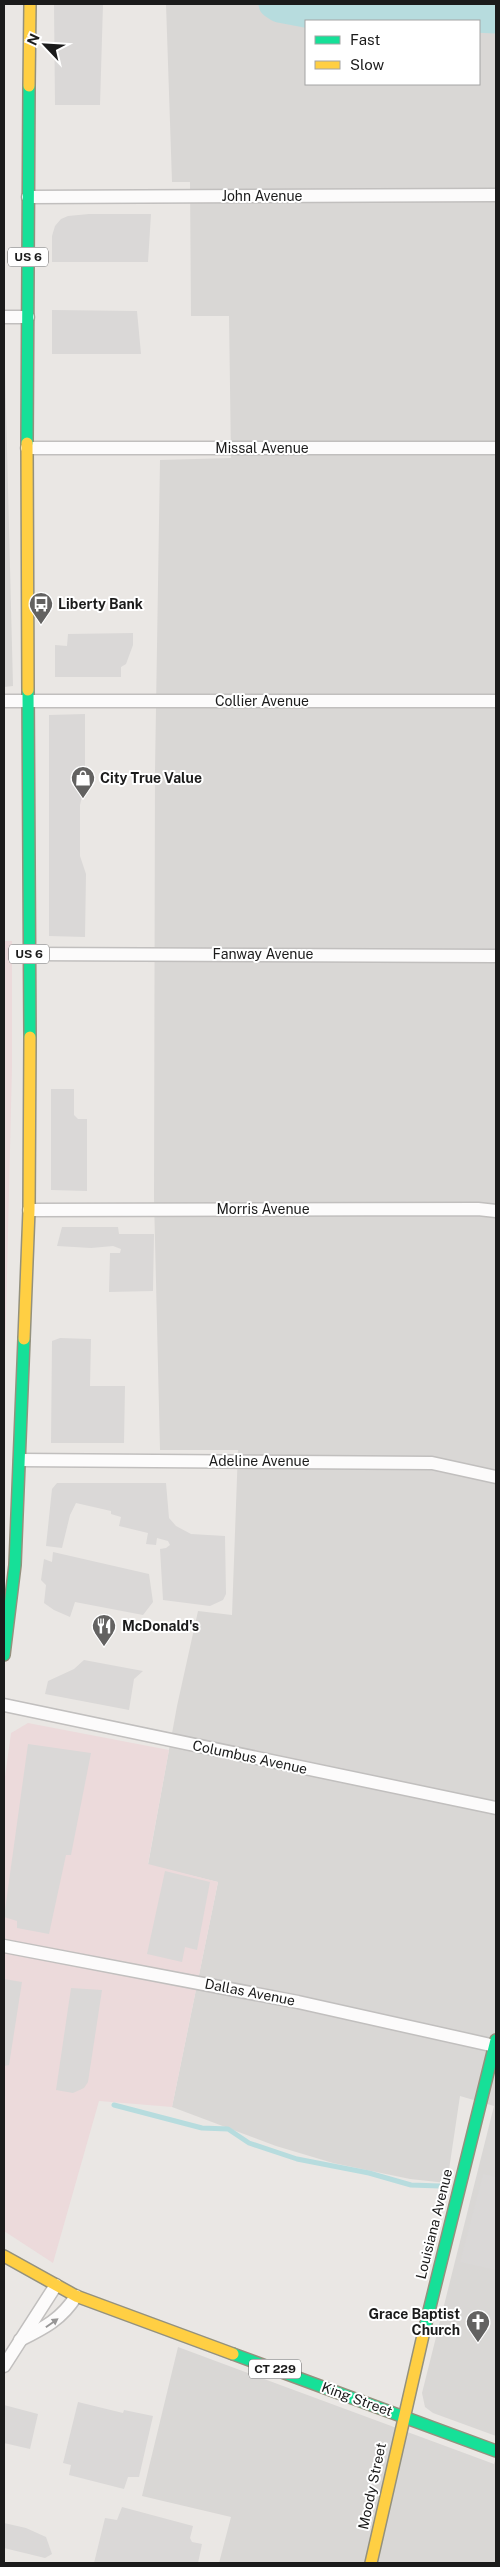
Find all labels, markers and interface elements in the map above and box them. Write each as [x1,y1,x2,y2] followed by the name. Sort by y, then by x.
[20,20,70,70] north arrow
[305,20,480,85] legend
[24,31,43,48] text: N
[350,31,380,48] text: Fast
[350,56,385,73] text: Slow
[222,188,303,204] street label: John Avenue
[8,248,48,266] road number: US 6
[215,440,309,456] street label: Missal Avenue
[28,591,54,625] bus stop icon: Liberty Bank
[58,596,143,612] place label: Liberty Bank
[215,693,309,709] street label: Collier Avenue
[70,765,96,799] shop icon: City True Value
[100,770,202,786] place label: City True Value
[9,944,49,964] road number: US 6
[213,946,314,962] street label: Fanway Avenue
[216,1201,310,1217] street label: Morris Avenue
[208,1453,310,1469] street label: Adeline Avenue
[91,1613,117,1647] restaurant icon: McDonald's
[122,1618,199,1634] place label: McDonald's
[191,1737,309,1777] street label: Columbus Avenue
[203,1975,297,2009] street label: Dallas Avenue
[413,2167,455,2281] street label: Louisiana Avenue
[368,2306,460,2338] place label: Grace Baptist Church
[465,2309,491,2343] church icon: Grace Baptist Church
[45,2318,59,2328] one-way arrow
[249,2360,301,2378] road number: CT 229
[319,2379,395,2419] street label: King Street
[355,2441,389,2531] street label: Moody Street

